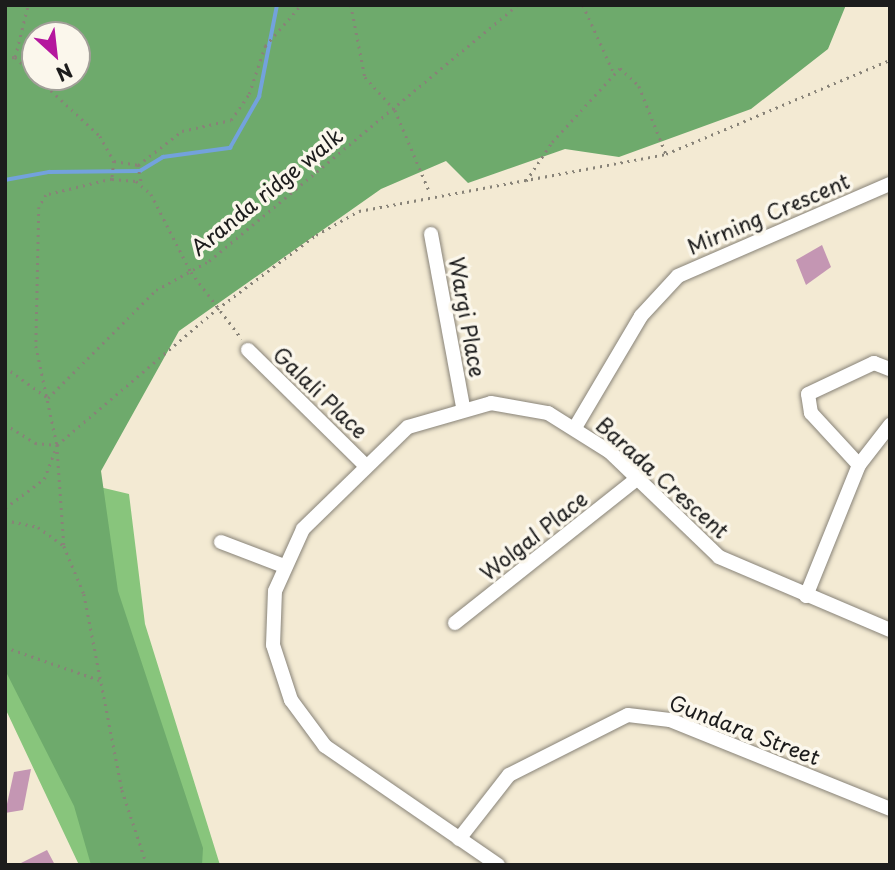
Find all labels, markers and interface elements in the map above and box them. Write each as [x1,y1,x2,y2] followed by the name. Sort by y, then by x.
[21,21,91,91] north arrow
[52,57,78,89] text: N
[185,122,347,260] street label: Aranda ridge walk
[683,167,853,259] street label: Mirning Crescent
[445,254,491,380] street label: Wargi Place
[269,341,373,443] street label: Galali Place
[592,411,734,543] street label: Barada Crescent
[474,485,592,585] street label: Wolgal Place
[666,689,824,769] street label: Gundara Street

